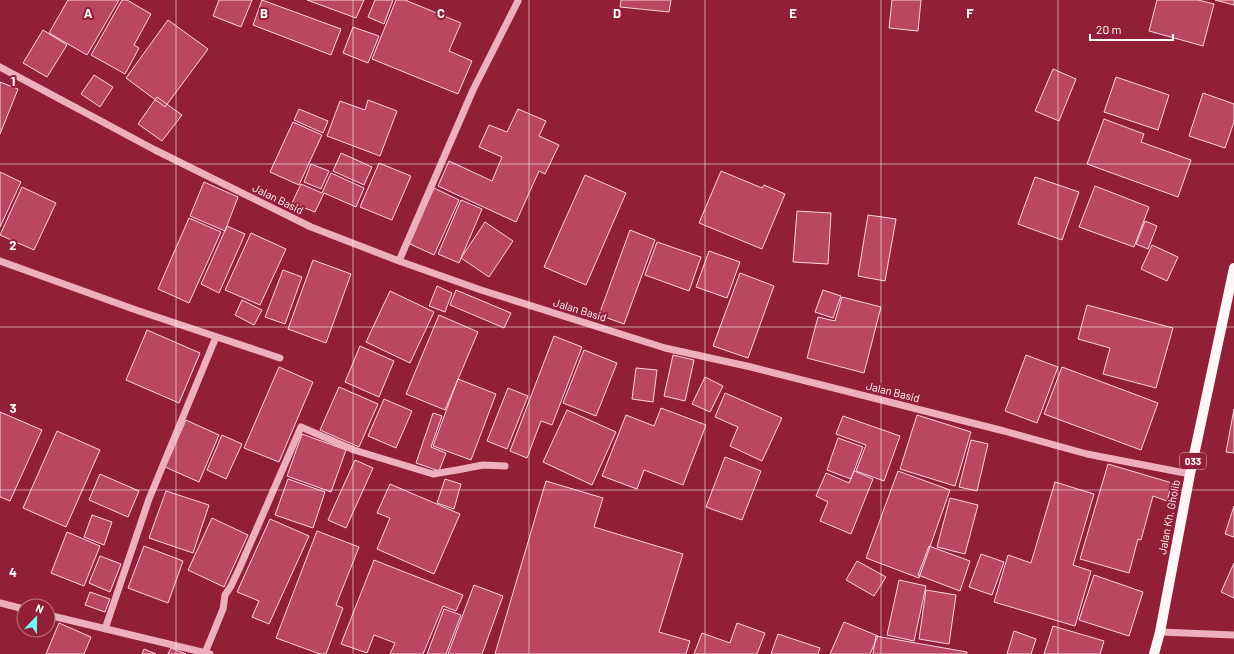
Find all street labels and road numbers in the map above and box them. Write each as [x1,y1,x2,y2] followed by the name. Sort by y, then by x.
[251,181,306,216] street label: Jalan Basid
[552,295,608,324] street label: Jalan Basid
[865,379,921,404] street label: Jalan Basid
[1180,453,1206,469] road number: 033
[1155,478,1182,555] street label: Jalan Kh. Gholib

